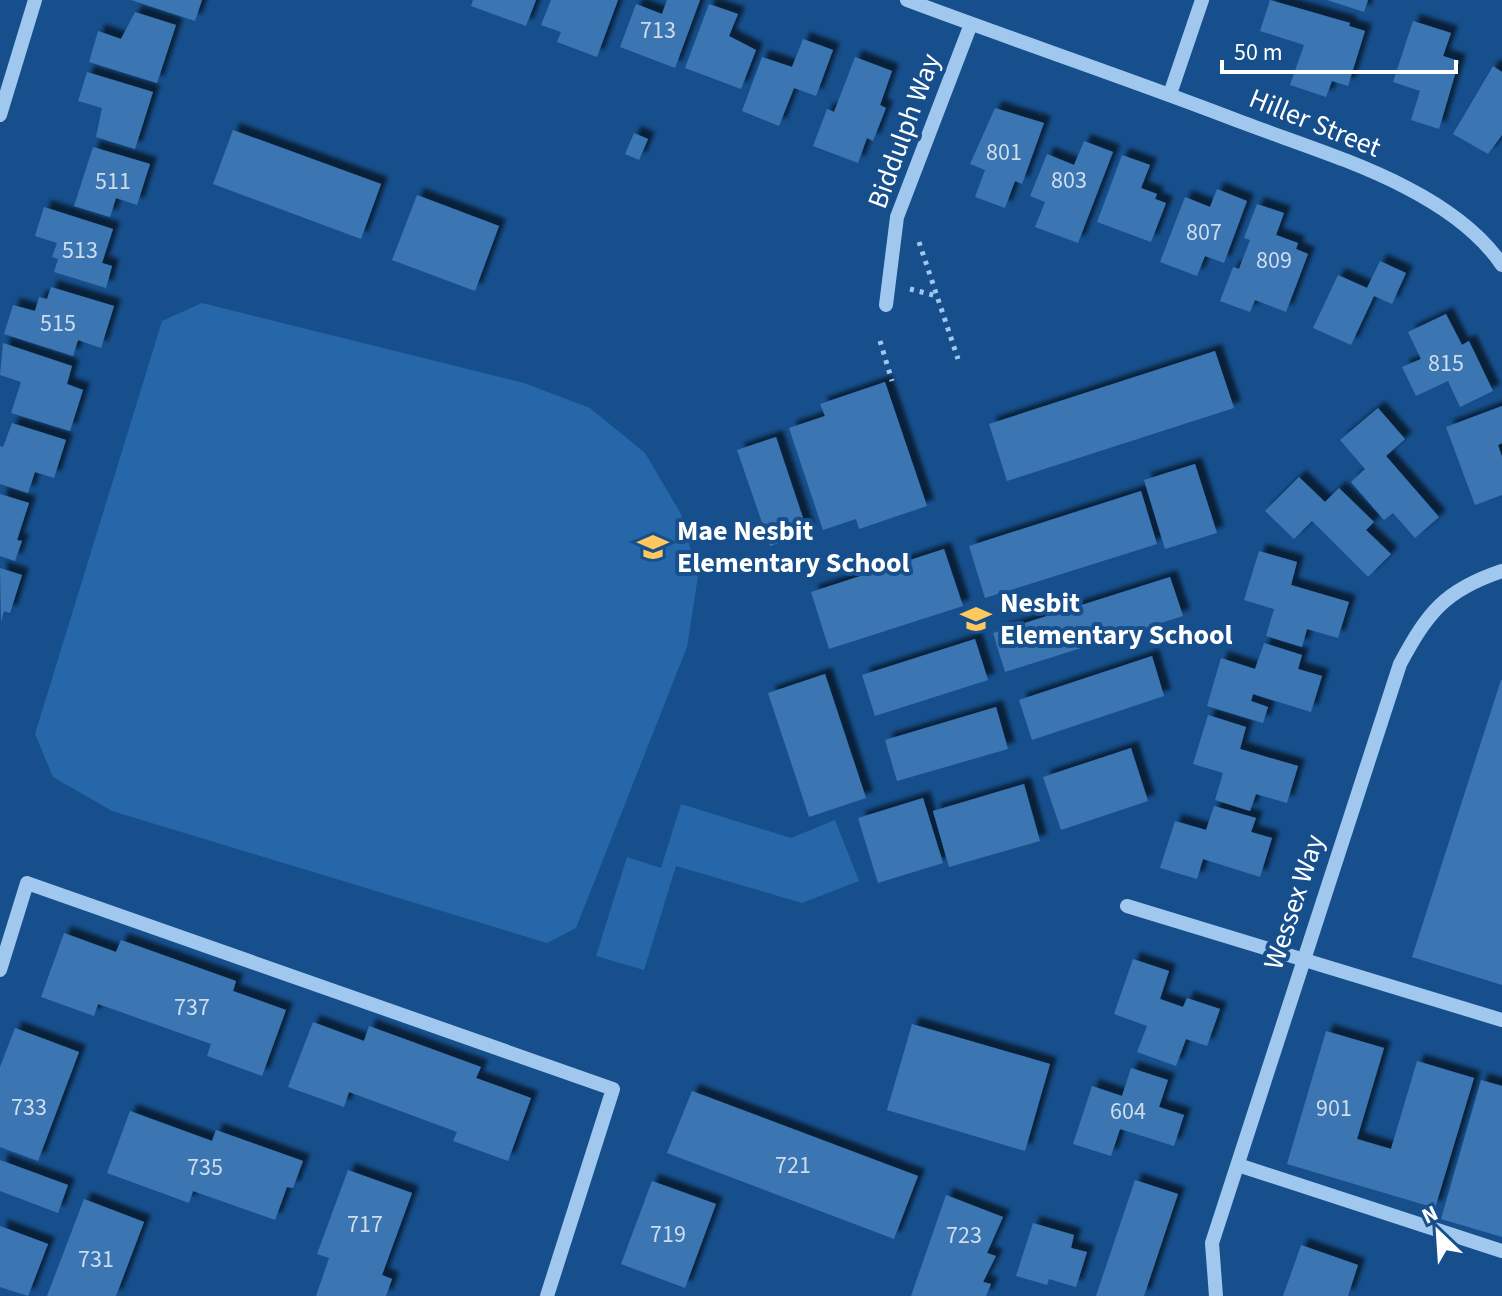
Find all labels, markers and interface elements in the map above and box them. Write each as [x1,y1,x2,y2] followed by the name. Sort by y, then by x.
[640,13,676,48] house number: 713
[1222,24,1456,74] scale bar
[1234,35,1283,70] text: 50 m
[858,48,950,214] street label: Biddulph Way
[1243,78,1387,168] street label: Hiller Street
[986,135,1022,170] house number: 801
[1051,163,1087,198] house number: 803
[95,164,131,199] house number: 511
[1186,215,1222,250] house number: 807
[62,233,98,268] house number: 513
[1256,243,1292,278] house number: 809
[40,306,76,341] house number: 515
[1428,346,1464,381] house number: 815
[677,511,910,583] place label: Mae Nesbit Elementary School
[636,530,670,564] school or university icon: Mae Nesbit Elementary School
[1000,583,1233,655] place label: Nesbit Elementary School
[959,602,993,636] school or university icon: Nesbit Elementary School
[1253,829,1335,975] street label: Wessex Way
[174,990,210,1025] house number: 737
[11,1090,47,1125] house number: 733
[1316,1091,1352,1126] house number: 901
[1110,1094,1146,1129] house number: 604
[775,1148,811,1183] house number: 721
[187,1150,223,1185] house number: 735
[1398,1192,1478,1272] north arrow
[1417,1197,1443,1232] text: N
[347,1207,383,1242] house number: 717
[650,1217,686,1252] house number: 719
[946,1218,982,1253] house number: 723
[78,1242,114,1277] house number: 731

